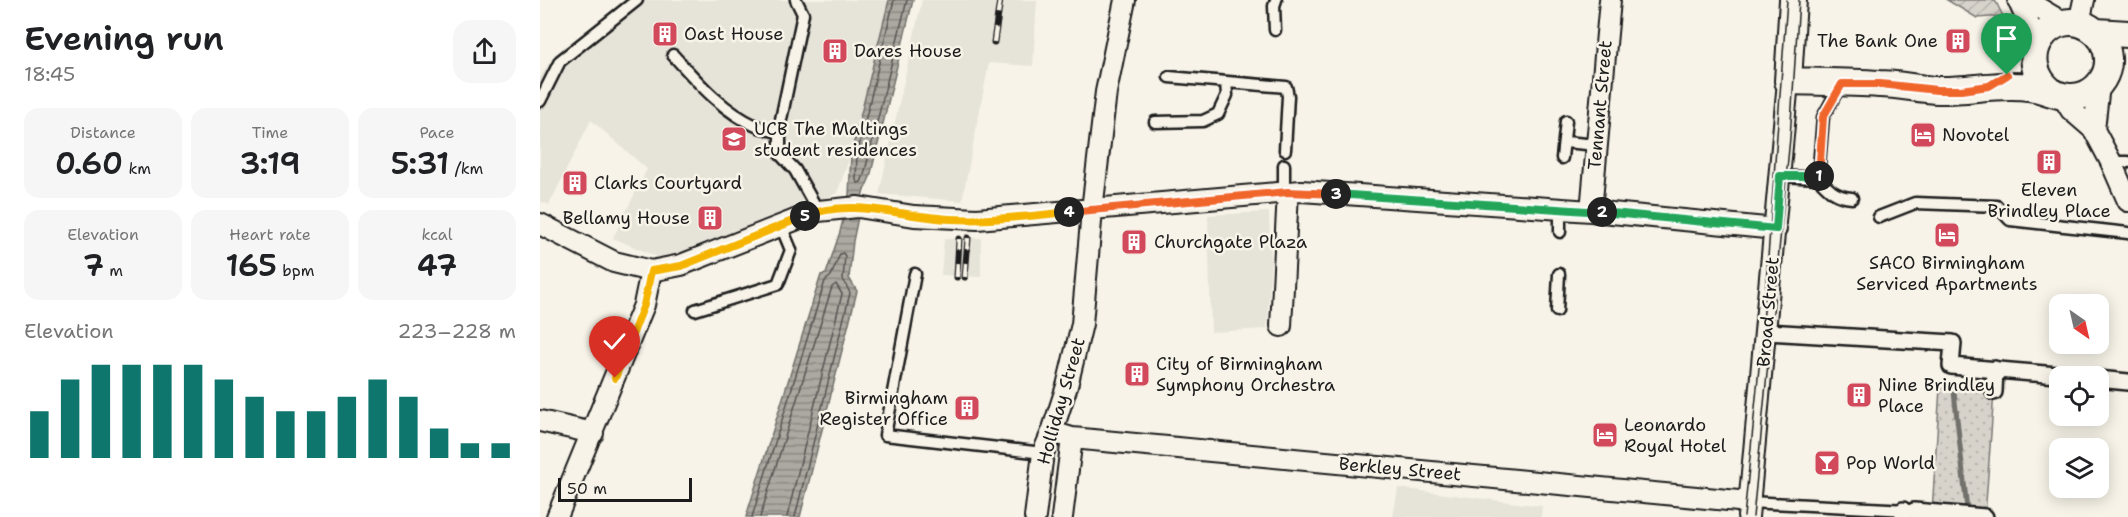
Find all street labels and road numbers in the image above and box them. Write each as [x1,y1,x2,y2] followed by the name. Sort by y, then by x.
[1582,39,1618,171] street label: Tennant Street
[1751,256,1785,368] street label: Broad Street
[1031,335,1091,467] street label: Holliday Street
[1338,452,1462,486] street label: Berkley Street

